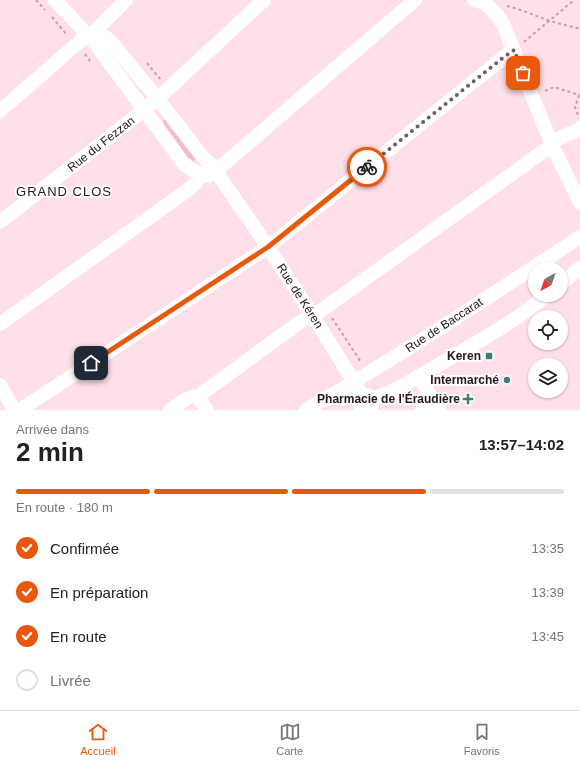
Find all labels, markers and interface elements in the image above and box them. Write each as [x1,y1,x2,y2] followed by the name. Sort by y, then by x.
[506,56,540,90] pin
[512,62,534,84] icon: bag
[65,113,137,175] street label: Rue du Fezzan
[347,147,387,187] courier
[356,156,378,178] icon: bike
[16,184,112,199] district label: GRAND CLOS
[274,261,326,331] street label: Rue de Kéren
[528,262,568,302] north arrow
[528,262,568,398] map controls
[403,294,486,355] street label: Rue de Baccarat
[528,310,568,350] button: locate
[74,346,108,380] pin
[447,349,481,363] place label: Keren
[484,351,494,361] marker: Keren
[80,352,102,374] icon: home
[528,358,568,398] button: layers
[430,373,499,387] place label: Intermarché
[502,375,512,385] marker: Intermarché
[317,391,460,406] place label: Pharmacie de l'Éraudière
[463,394,473,404] marker: Pharmacie de l'Éraudière
[16,422,89,437] text: Arrivée dans
[479,436,564,453] text: 13:57–14:02
[16,437,84,467] text: 2 min
[16,500,113,515] text: En route · 180 m
[16,537,38,559] icon: check
[50,540,119,557] text: Confirmée
[531,541,564,556] text: 13:35
[16,581,38,603] icon: check
[50,584,148,601] text: En préparation
[531,585,564,600] text: 13:39
[16,625,38,647] icon: check
[50,628,107,645] text: En route
[531,629,564,644] text: 13:45
[50,672,91,689] text: Livrée
[80,721,116,757] tab: Accueil
[276,721,303,757] tab: Carte
[464,721,500,757] tab: Favoris

